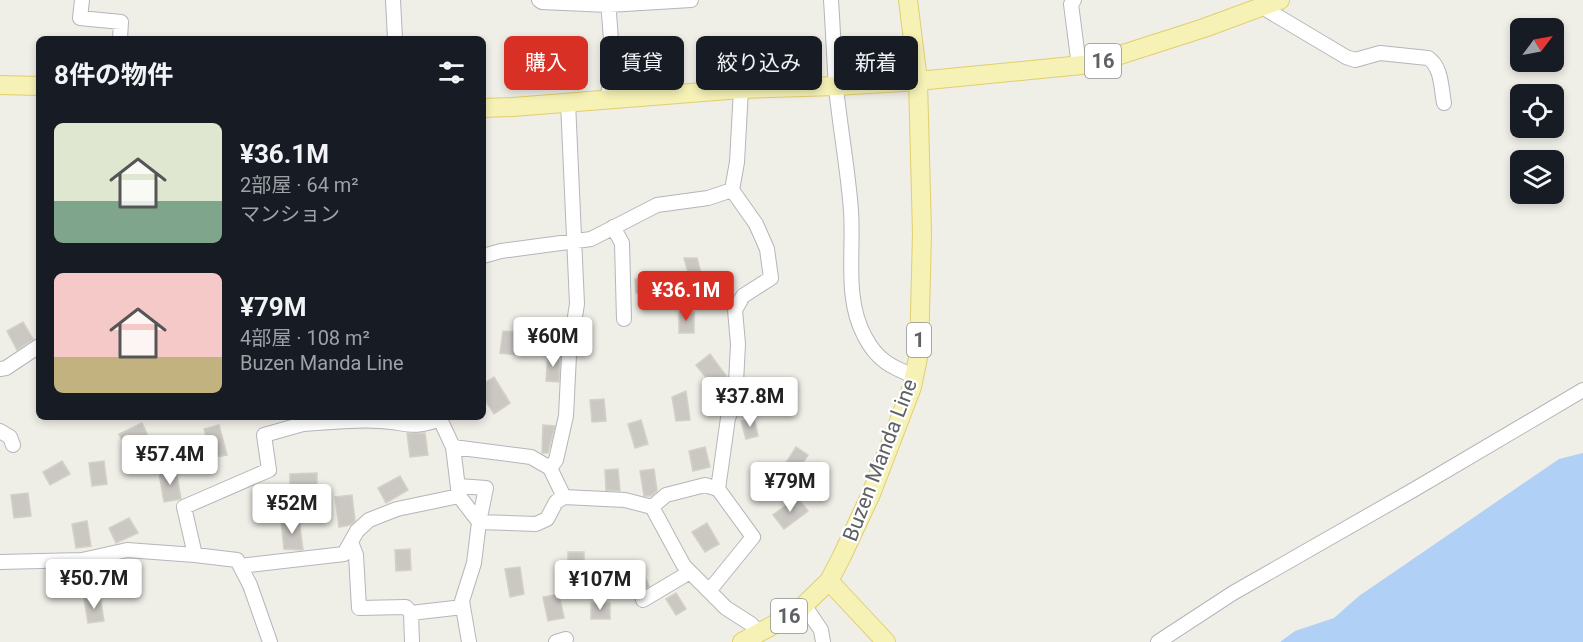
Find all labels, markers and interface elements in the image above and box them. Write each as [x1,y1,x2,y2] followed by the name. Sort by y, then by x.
[1510,18,1564,72] north arrow
[1510,18,1564,204] map controls
[504,36,588,90] chip: 購入
[600,36,684,90] chip: 賃貸
[696,36,822,90] chip: 絞り込み
[834,36,918,90] chip: 新着
[1085,44,1121,78] road number: 16
[435,56,468,89] icon: filters
[54,60,173,90] text: 8件の物件
[1510,84,1564,138] button: locate
[240,139,329,169] text: ¥36.1M
[102,147,174,219] icon: home
[1510,150,1564,204] button: layers
[240,173,359,197] text: 2部屋 · 64 m²
[240,202,340,226] text: マンション
[637,271,735,322] pin: ¥36.1M
[652,278,720,302] text: ¥36.1M
[240,292,307,322] text: ¥79M
[102,297,174,369] icon: home
[517,317,589,368] pin: ¥60M
[907,323,931,357] road number: 1
[527,324,579,348] text: ¥60M
[240,326,370,350] text: 4部屋 · 108 m²
[240,351,404,375] text: Buzen Manda Line
[838,375,922,545] street label: Buzen Manda Line
[701,377,799,428] pin: ¥37.8M
[716,384,784,408] text: ¥37.8M
[121,435,219,486] pin: ¥57.4M
[136,442,204,466] text: ¥57.4M
[754,462,826,513] pin: ¥79M
[764,469,816,493] text: ¥79M
[256,484,328,535] pin: ¥52M
[266,491,318,515] text: ¥52M
[45,559,143,610] pin: ¥50.7M
[558,560,642,611] pin: ¥107M
[60,566,128,590] text: ¥50.7M
[569,567,631,591] text: ¥107M
[771,599,807,633] road number: 16

